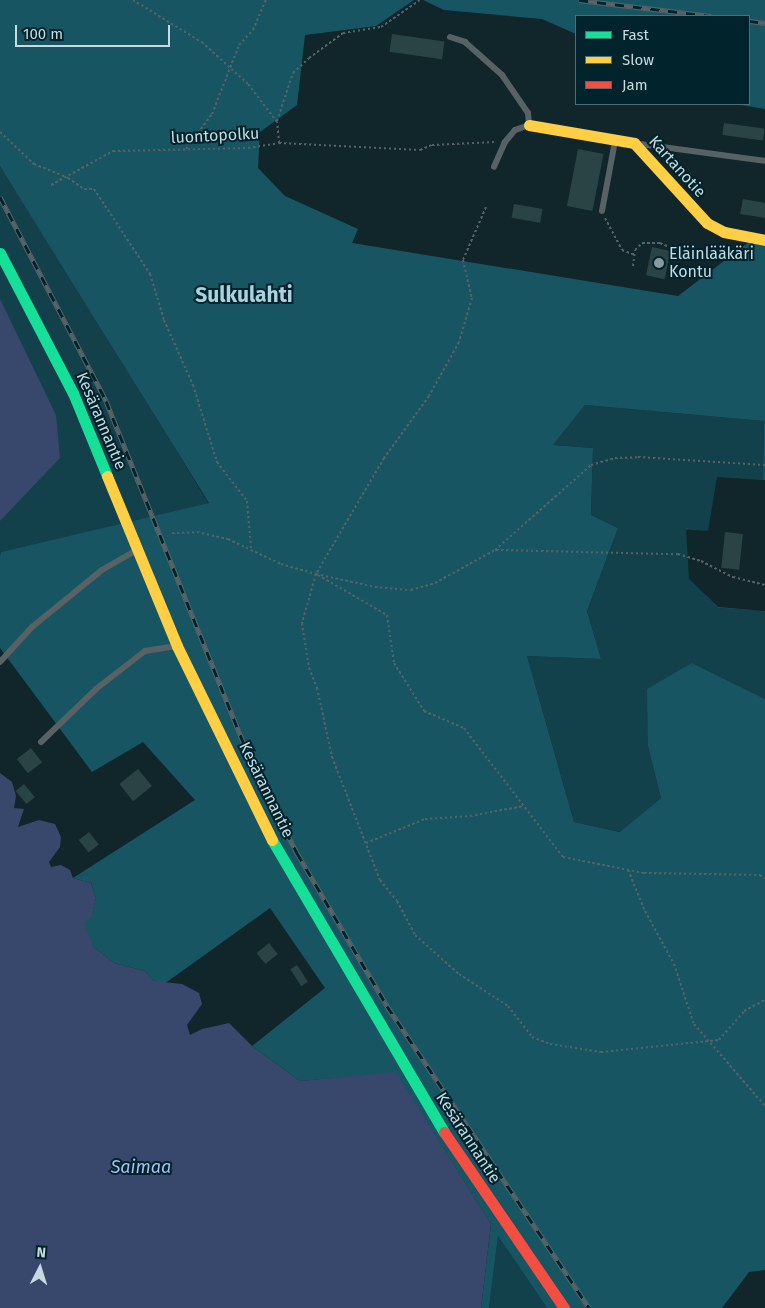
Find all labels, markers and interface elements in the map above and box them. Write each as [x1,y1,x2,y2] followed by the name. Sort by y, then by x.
[18,15,172,47] scale bar
[575,15,750,105] legend
[23,25,63,43] text: 100 m
[622,26,649,44] text: Fast
[622,51,654,69] text: Slow
[622,76,648,94] text: Jam
[170,124,260,148] street label: luontopolku
[644,132,710,202] street label: Kartanotie
[669,244,754,282] place label: Eläinlääkäri Kontu
[653,257,665,269] marker: Eläinlääkäri Kontu
[195,282,293,308] district label: Sulkulahti
[72,369,130,473] street label: Kesärannantie
[235,739,297,841] street label: Kesärannantie
[432,1089,504,1187] street label: Kesärannantie
[111,1156,171,1178] water label: Saimaa
[15,1243,65,1293] north arrow
[36,1244,47,1261] text: N

